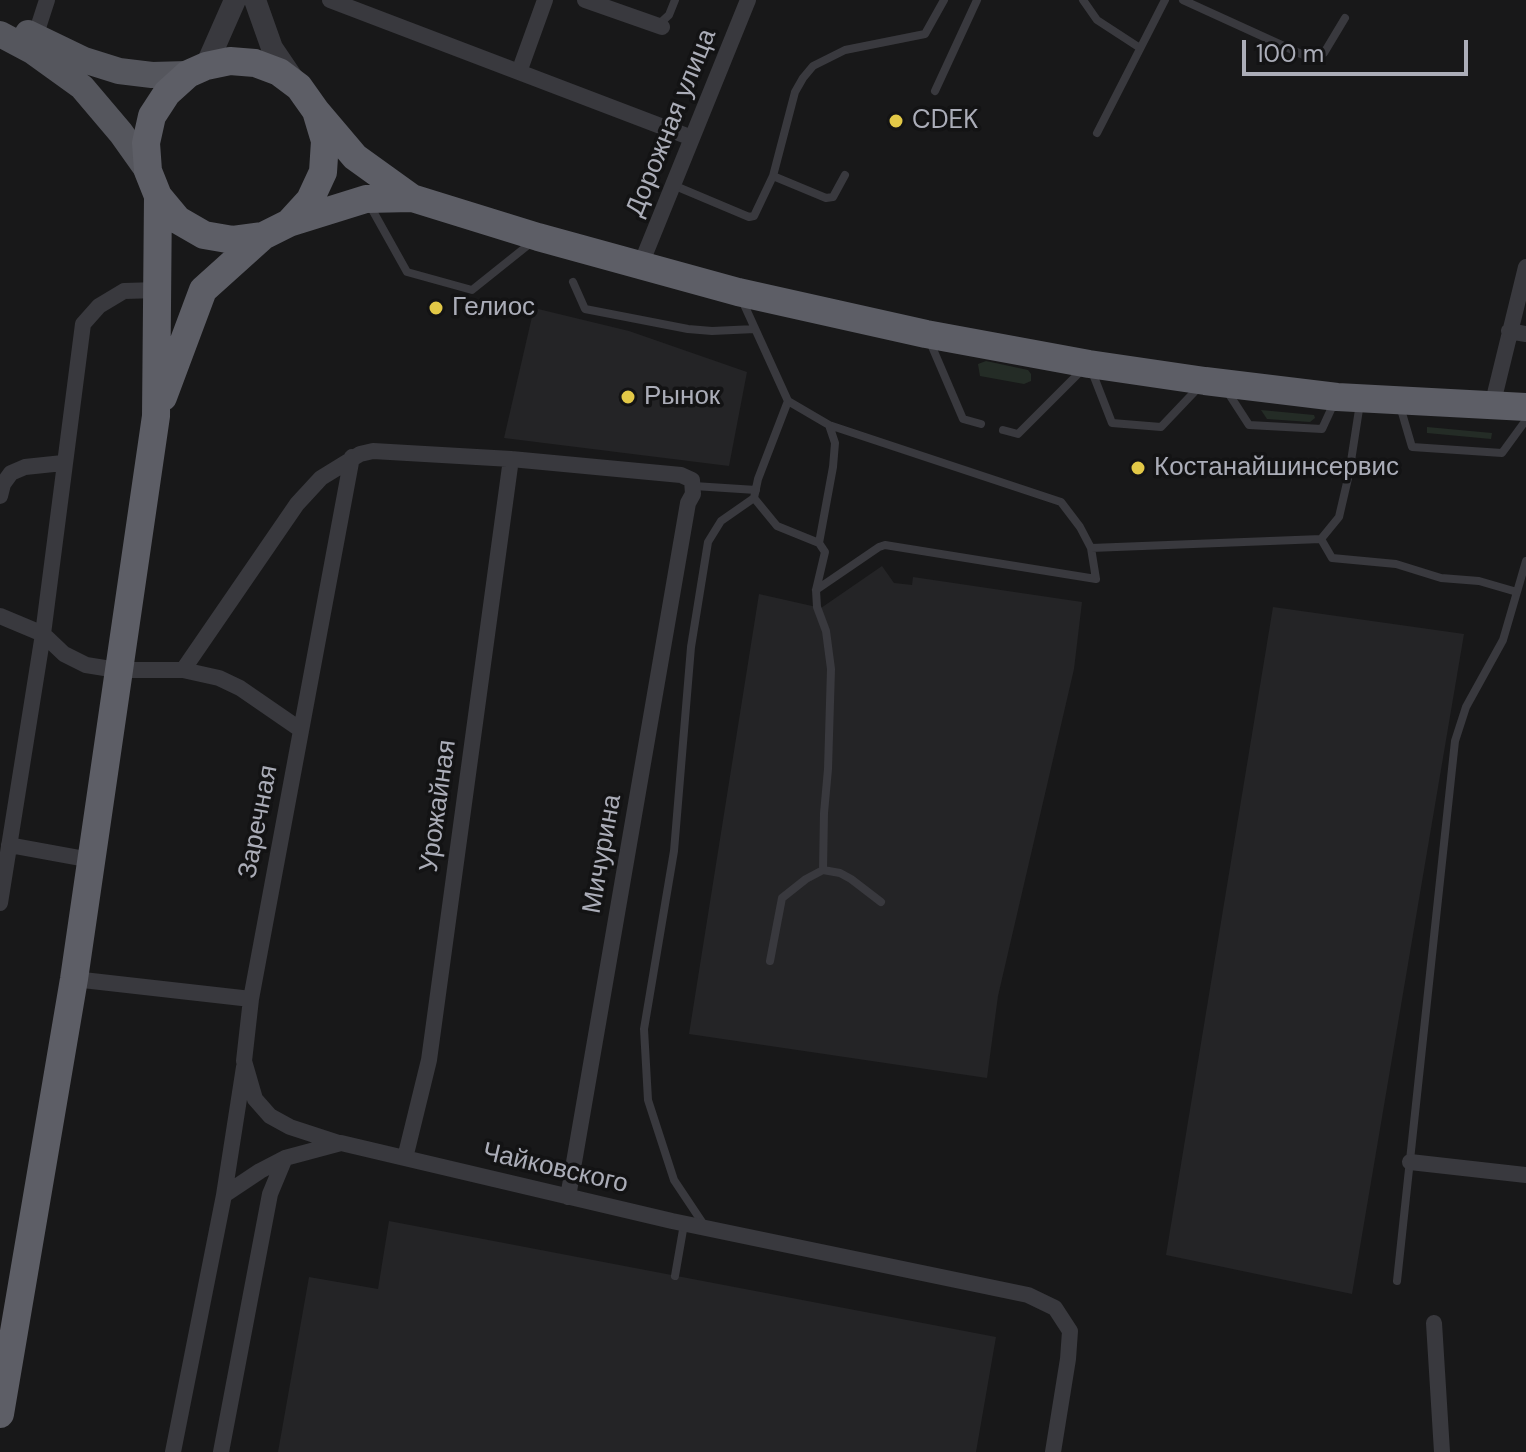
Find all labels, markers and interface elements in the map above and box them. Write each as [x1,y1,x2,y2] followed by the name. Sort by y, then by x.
[1246,24,1472,74] scale bar
[620,25,724,221] street label: Дорожная улица
[1256,38,1324,69] text: 100 m
[912,105,978,137] place label: CDEK
[887,112,905,130] marker: CDEK
[452,292,535,324] place label: Гелиос
[427,299,445,317] marker: Гелиос
[644,381,720,413] place label: Рынок
[619,388,637,406] marker: Рынок
[1154,452,1399,484] place label: Костанайшинсервис
[1129,459,1147,477] marker: Костанайшинсервис
[414,738,464,874] street label: Урожайная
[233,763,285,881] street label: Заречная
[577,792,629,916] street label: Мичурина
[479,1137,631,1201] street label: Чайковского

